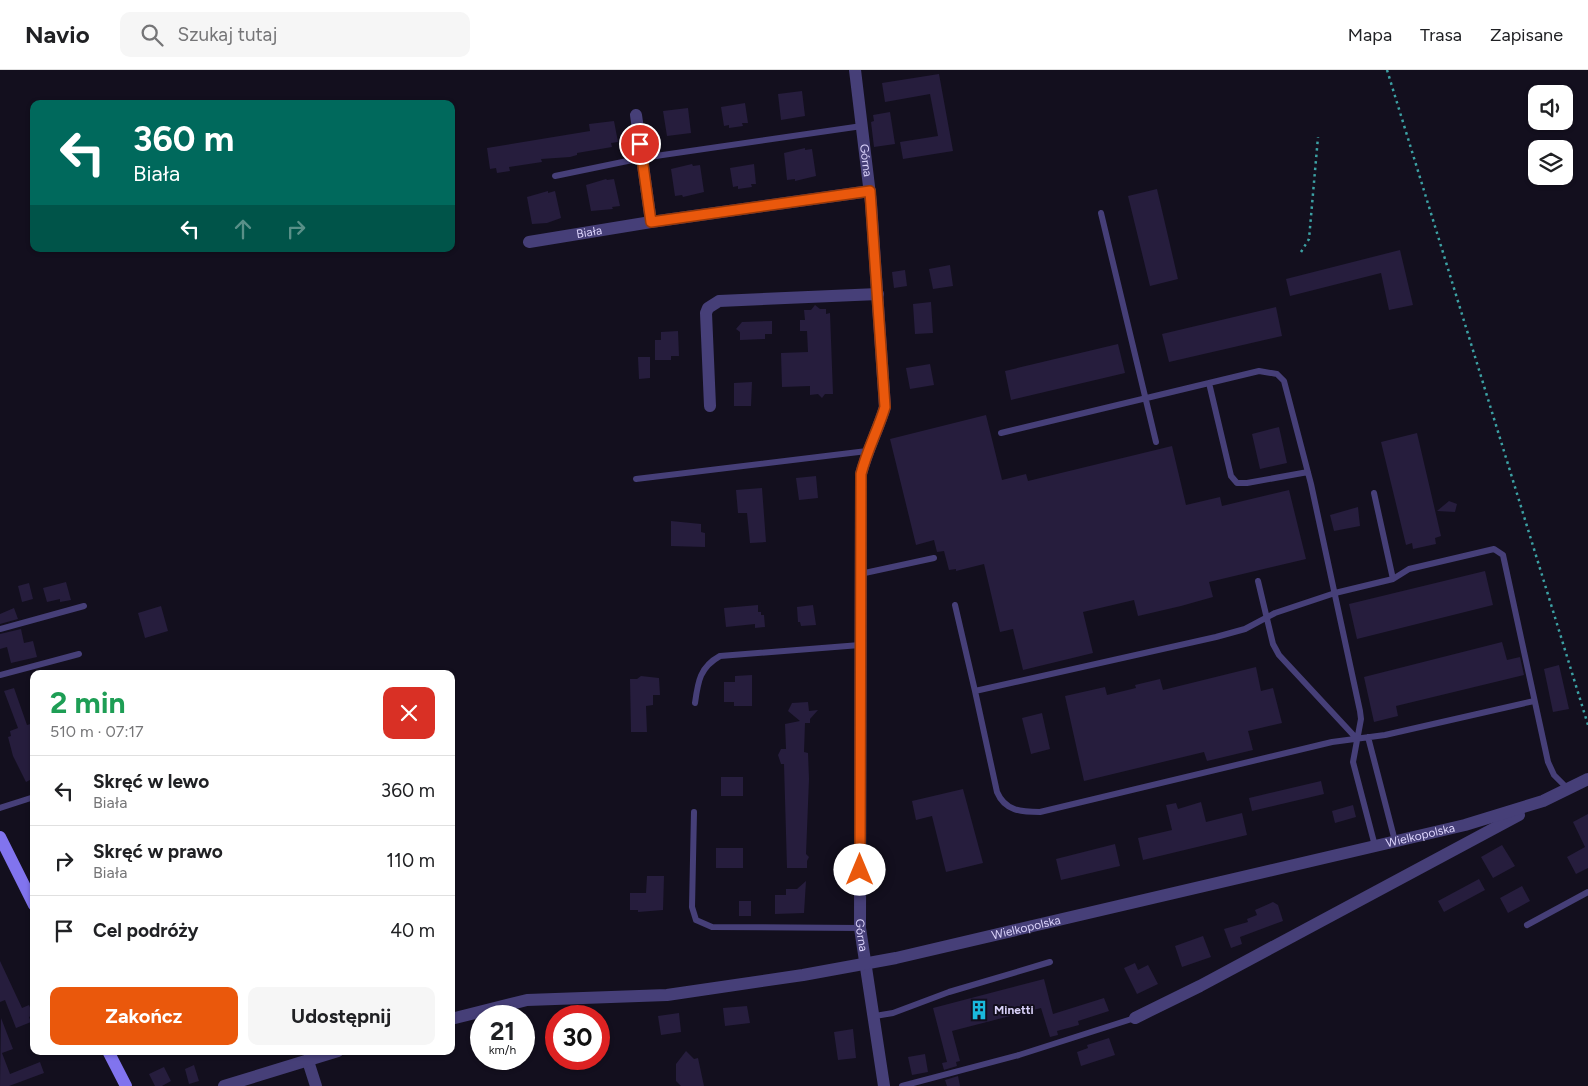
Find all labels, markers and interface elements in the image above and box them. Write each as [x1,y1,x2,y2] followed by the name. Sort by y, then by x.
[120,12,470,57] search box
[25,20,90,49] text: Navio
[138,21,166,49] icon: search
[178,23,277,46] text: Szukaj tutaj
[1348,24,1392,46] text: Mapa
[1420,24,1462,46] text: Trasa
[1490,24,1563,46] text: Zapisane
[1528,85,1573,185] map controls
[1528,85,1573,130] button: sound
[133,118,234,160] text: 360 m
[50,120,115,185] icon: left
[619,123,661,165] pin
[626,130,654,158] icon: arrive
[1528,140,1573,185] button: layers
[857,143,875,178] street label: Górna
[133,160,180,187] text: Biała
[176,215,204,243] icon: left
[229,215,257,243] icon: ahead
[282,215,310,243] icon: right
[575,223,603,241] street label: Biała
[50,684,126,721] text: 2 min
[383,687,435,739] button: close
[50,722,144,741] text: 510 m · 07:17
[93,770,209,793] text: Skręć w lewo
[50,777,78,805] icon: left
[381,779,435,802] text: 360 m
[93,793,127,812] text: Biała
[1385,821,1456,850] street label: Wielkopolska
[93,840,223,863] text: Skręć w prawo
[833,843,885,895] position arrow
[50,847,78,875] icon: right
[386,849,435,872] text: 110 m
[93,863,127,882] text: Biała
[990,913,1062,942] street label: Wielkopolska
[50,917,78,945] icon: arrive
[93,919,199,942] text: Cel podróży
[390,919,435,942] text: 40 m
[853,919,871,953] street label: Górna
[50,987,238,1045] button: Zakończ
[248,987,435,1045] button: Udostępnij
[968,999,990,1021] building icon: Minetti
[994,1003,1034,1017] place label: Minetti
[545,1005,610,1070] speed limit sign: 30
[490,1016,515,1046] text: 21
[489,1043,516,1057] text: km/h

